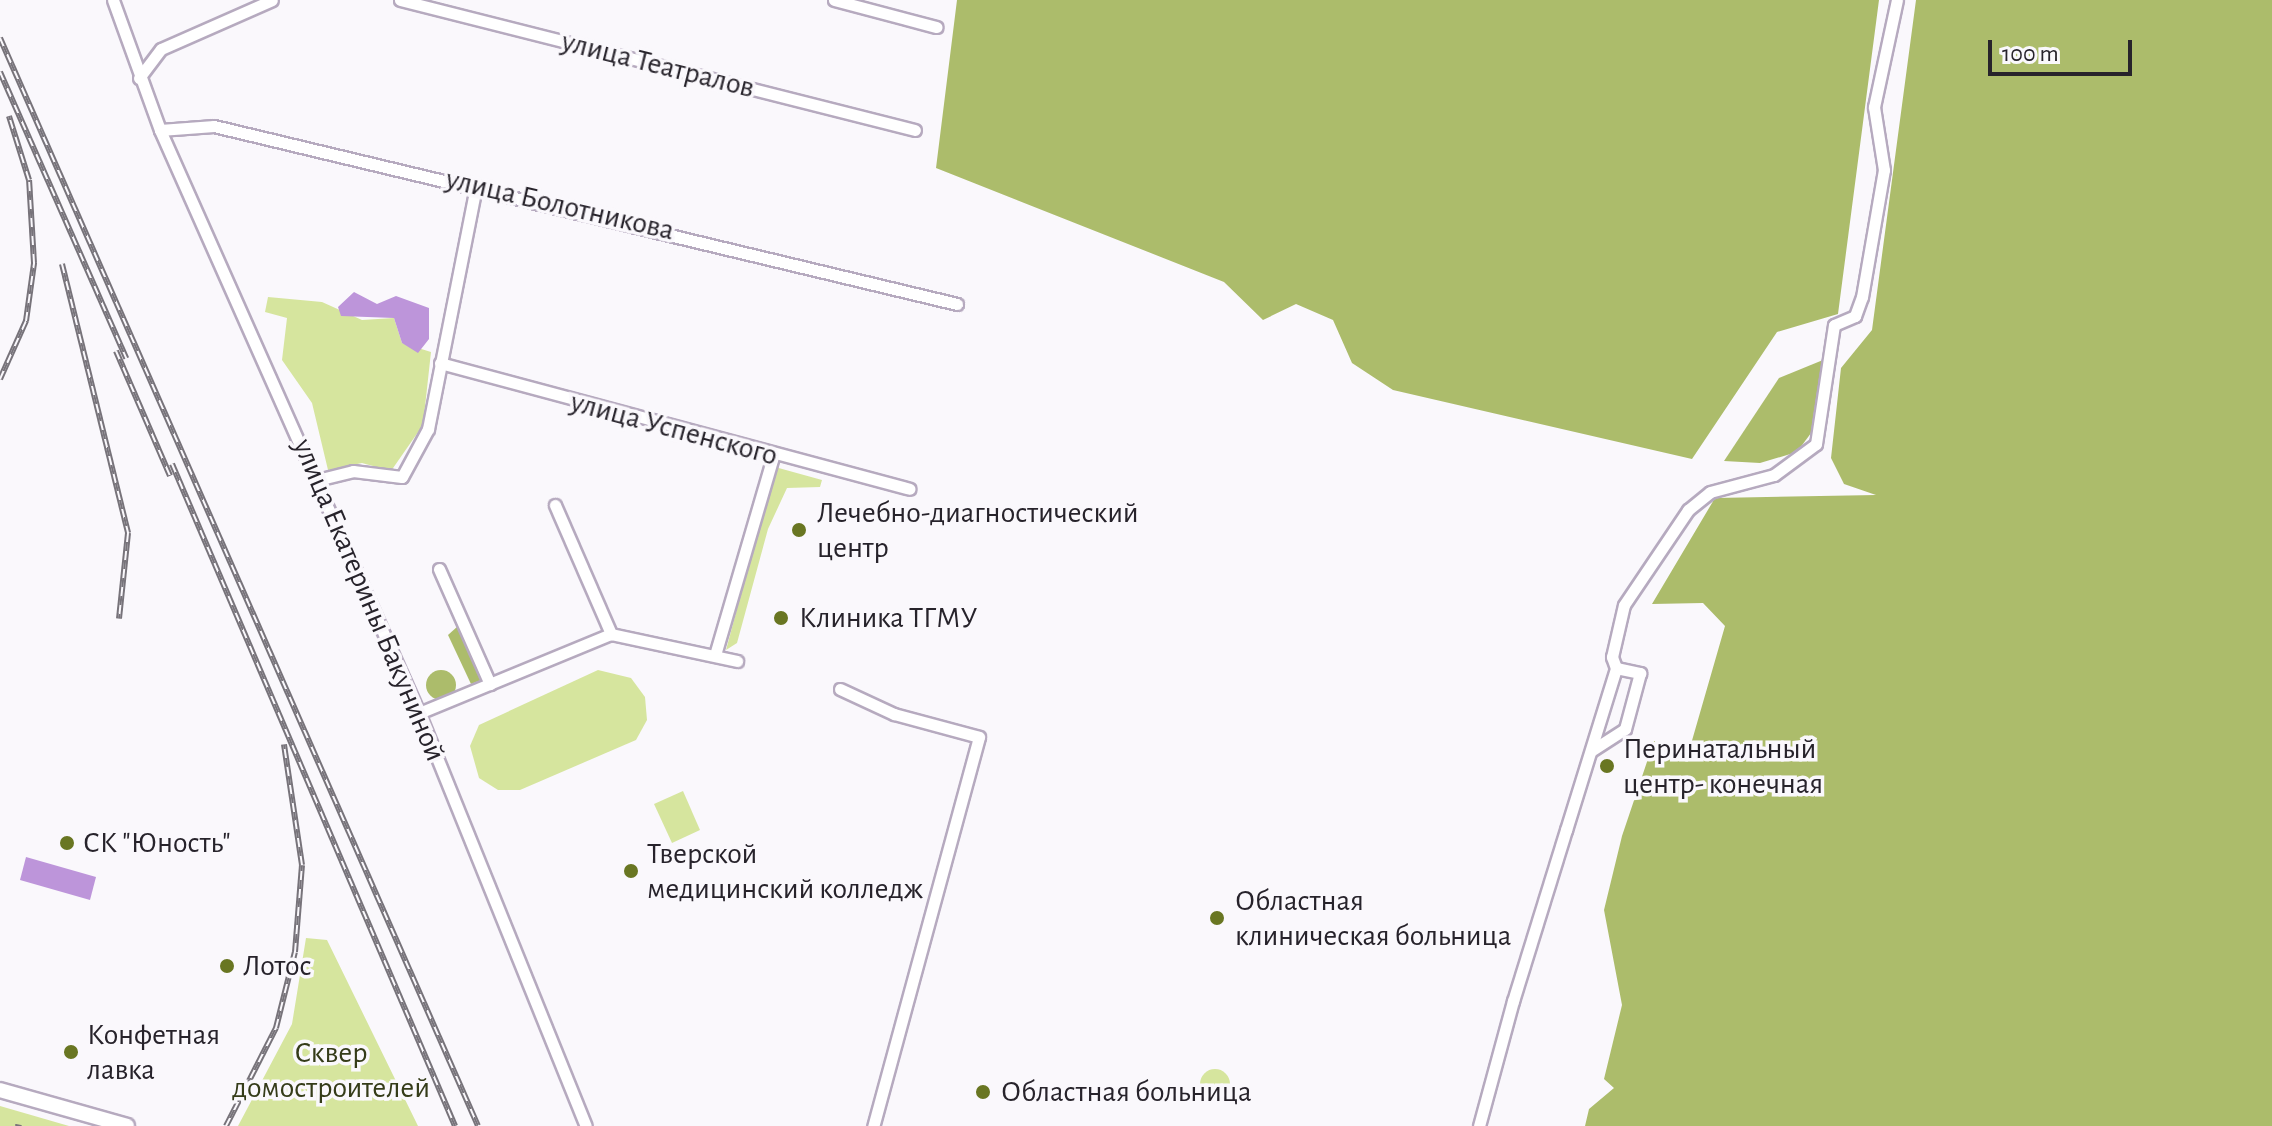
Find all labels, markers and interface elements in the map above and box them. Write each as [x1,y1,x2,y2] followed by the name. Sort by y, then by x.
[558,24,758,106] street label: улица Театралов
[1992,24,2136,74] scale bar
[2002,42,2059,66] text: 100 m
[442,161,678,249] street label: улица Болотникова
[567,384,781,474] street label: улица Успенского
[285,433,453,767] street label: улица Екатерины Бакуниной
[817,495,1139,566] place label: Лечебно-диагностический центр
[788,519,810,541] marker: Лечебно-диагностический центр
[799,600,977,636] place label: Клиника ТГМУ
[770,607,792,629] marker: Клиника ТГМУ
[1623,731,1823,802] place label: Перинатальный центр- конечная
[1598,757,1616,775] marker: Перинатальный центр- конечная
[83,825,231,861] place label: СК "Юность"
[58,834,76,852] marker: СК "Юность"
[647,836,923,906] place label: Тверской медицинский колледж
[622,862,640,880] marker: Тверской медицинский колледж
[1235,883,1511,954] place label: Областная клиническая больница
[1206,907,1228,929] marker: Областная клиническая больница
[243,948,312,984] place label: Лотос
[218,957,236,975] marker: Лотос
[87,1017,220,1088] place label: Конфетная лавка
[232,1035,430,1106] park label: Сквер домостроителей
[62,1043,80,1061] marker: Конфетная лавка
[1001,1074,1252,1110] place label: Областная больница
[972,1081,994,1103] marker: Областная больница

